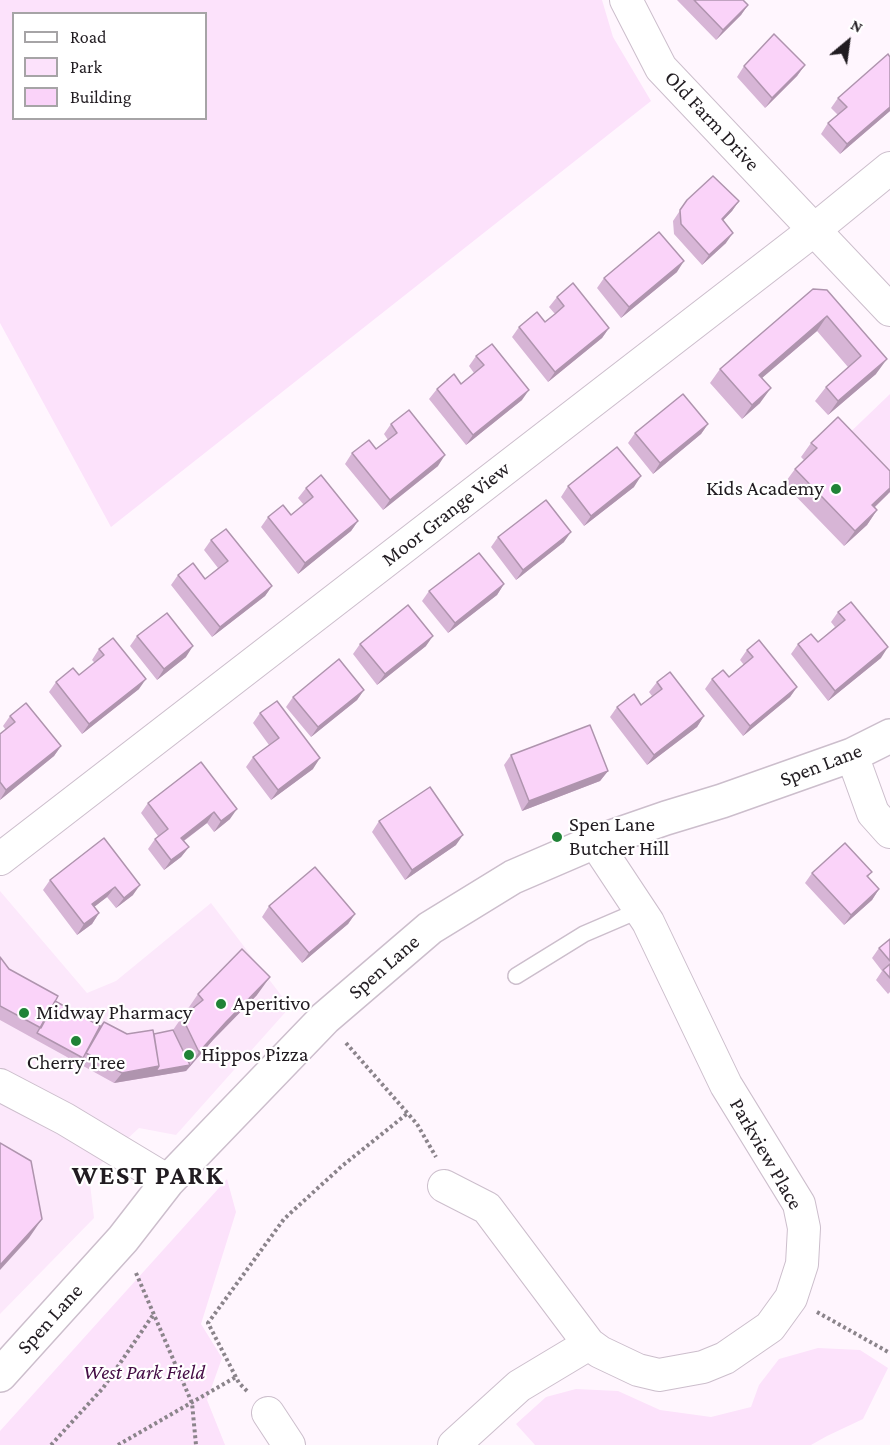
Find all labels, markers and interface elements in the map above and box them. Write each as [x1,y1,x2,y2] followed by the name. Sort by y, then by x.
[12,12,207,120] legend
[818,12,878,72] north arrow
[848,16,866,36] text: N
[70,27,107,47] text: Road
[70,57,102,77] text: Park
[659,66,765,176] street label: Old Farm Drive
[70,87,131,107] text: Building
[377,456,515,572] street label: Moor Grange View
[706,476,824,502] place label: Kids Academy
[829,482,843,496] marker: Kids Academy
[776,738,866,792] street label: Spen Lane
[569,812,669,862] place label: Spen Lane Butcher Hill
[550,830,564,844] marker: Spen Lane Butcher Hill
[343,929,425,1005] street label: Spen Lane
[233,991,310,1017] place label: Aperitivo
[214,997,228,1011] marker: Aperitivo
[36,1000,193,1026] place label: Midway Pharmacy
[17,1006,31,1020] marker: Midway Pharmacy
[69,1034,83,1048] marker: Cherry Tree
[201,1042,308,1068] place label: Hippos Pizza
[182,1048,196,1062] marker: Hippos Pizza
[27,1050,125,1076] place label: Cherry Tree
[724,1094,808,1214] street label: Parkview Place
[72,1160,224,1192] district label: WEST PARK
[12,1279,88,1359] street label: Spen Lane
[83,1360,205,1386] park label: West Park Field

